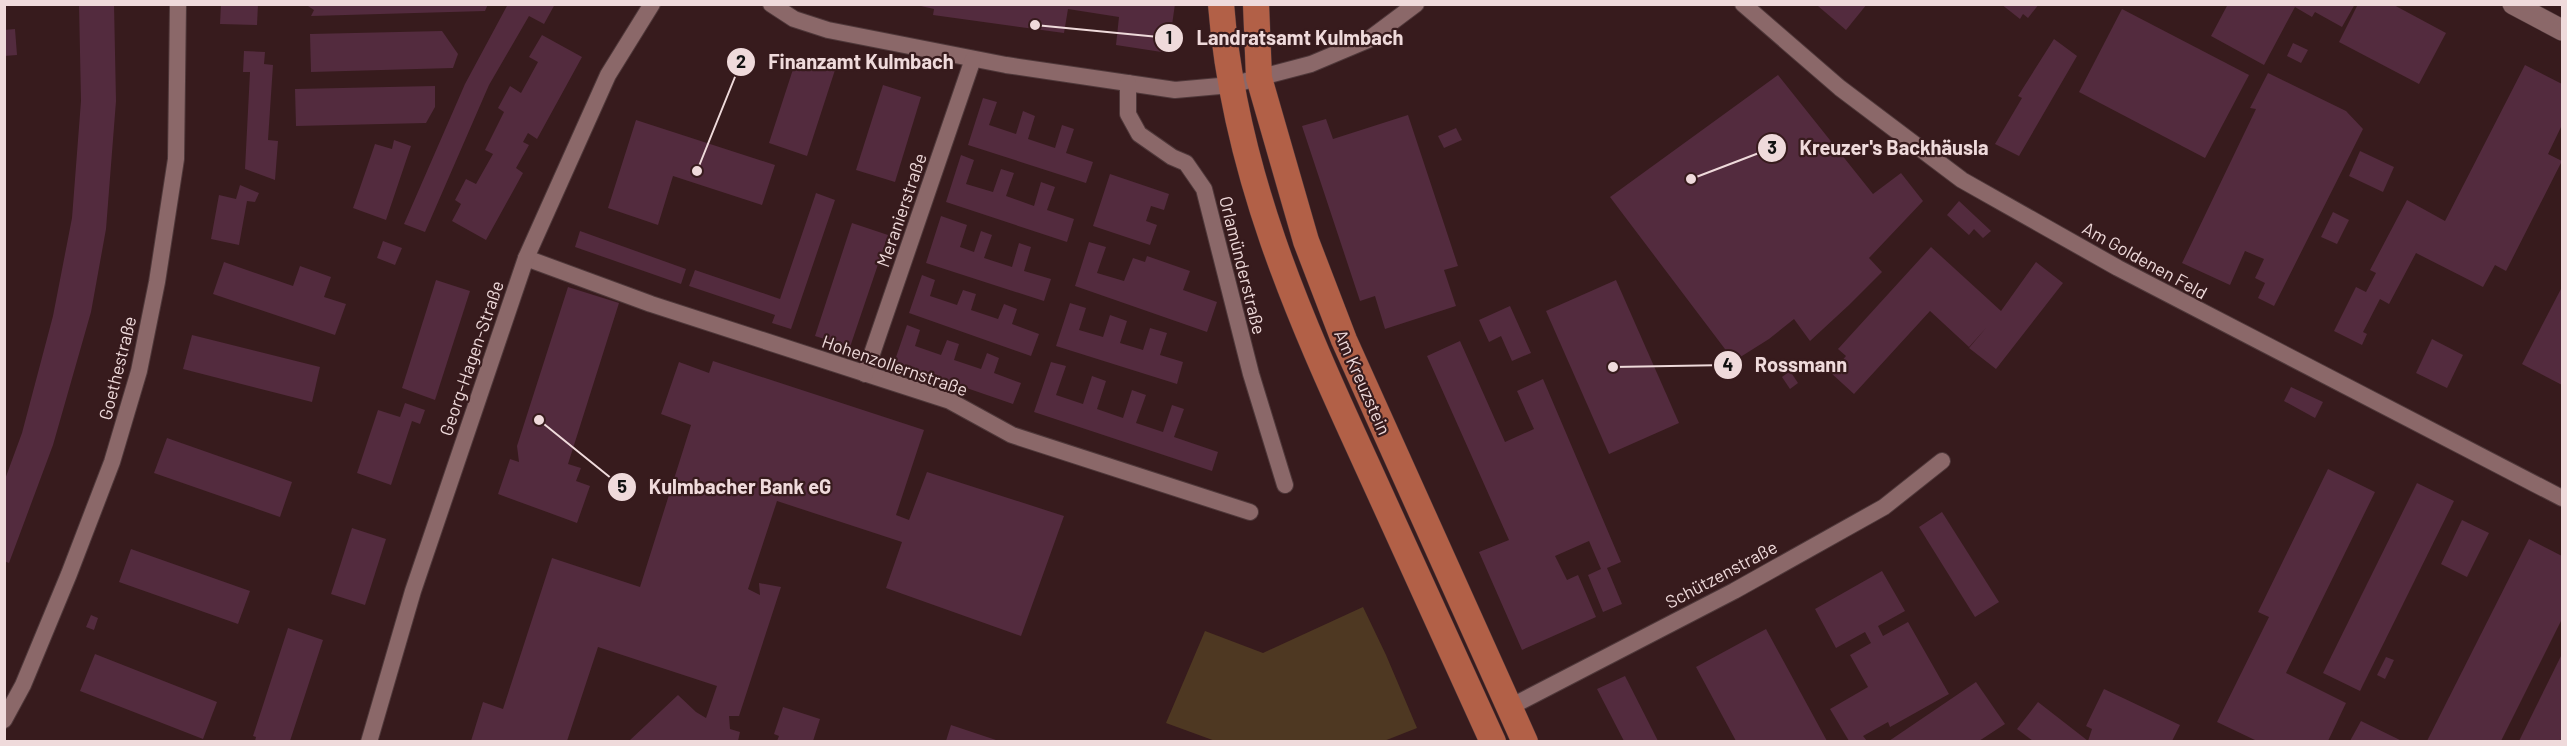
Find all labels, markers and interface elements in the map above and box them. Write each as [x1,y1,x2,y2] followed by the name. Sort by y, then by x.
[1154,19,1415,57] callout: Landratsamt Kulmbach
[1196,25,1404,49] text: Landratsamt Kulmbach
[1166,26,1172,48] text: 1
[726,43,966,81] callout: Finanzamt Kulmbach
[768,49,954,73] text: Finanzamt Kulmbach
[736,50,746,72] text: 2
[1757,129,2000,167] callout: Kreuzer's Backhäusla
[1800,135,1989,159] text: Kreuzer's Backhäusla
[1767,136,1777,158] text: 3
[871,150,931,270] street label: Meranierstraße
[1215,194,1271,336] street label: Orlamünderstraße
[2079,217,2211,303] street label: Am Goldenen Feld
[434,277,508,439] street label: Georg-Hagen-Straße
[93,314,141,422] street label: Goethestraße
[1330,326,1396,438] street label: Am Kreuzstein
[819,330,971,400] street label: Hohenzollernstraße
[1713,346,1859,384] callout: Rossmann
[1755,352,1847,376] text: Rossmann
[1723,353,1734,375] text: 4
[607,468,843,506] callout: Kulmbacher Bank eG
[649,474,831,498] text: Kulmbacher Bank eG
[617,475,627,497] text: 5
[1661,535,1781,613] street label: Schützenstraße

